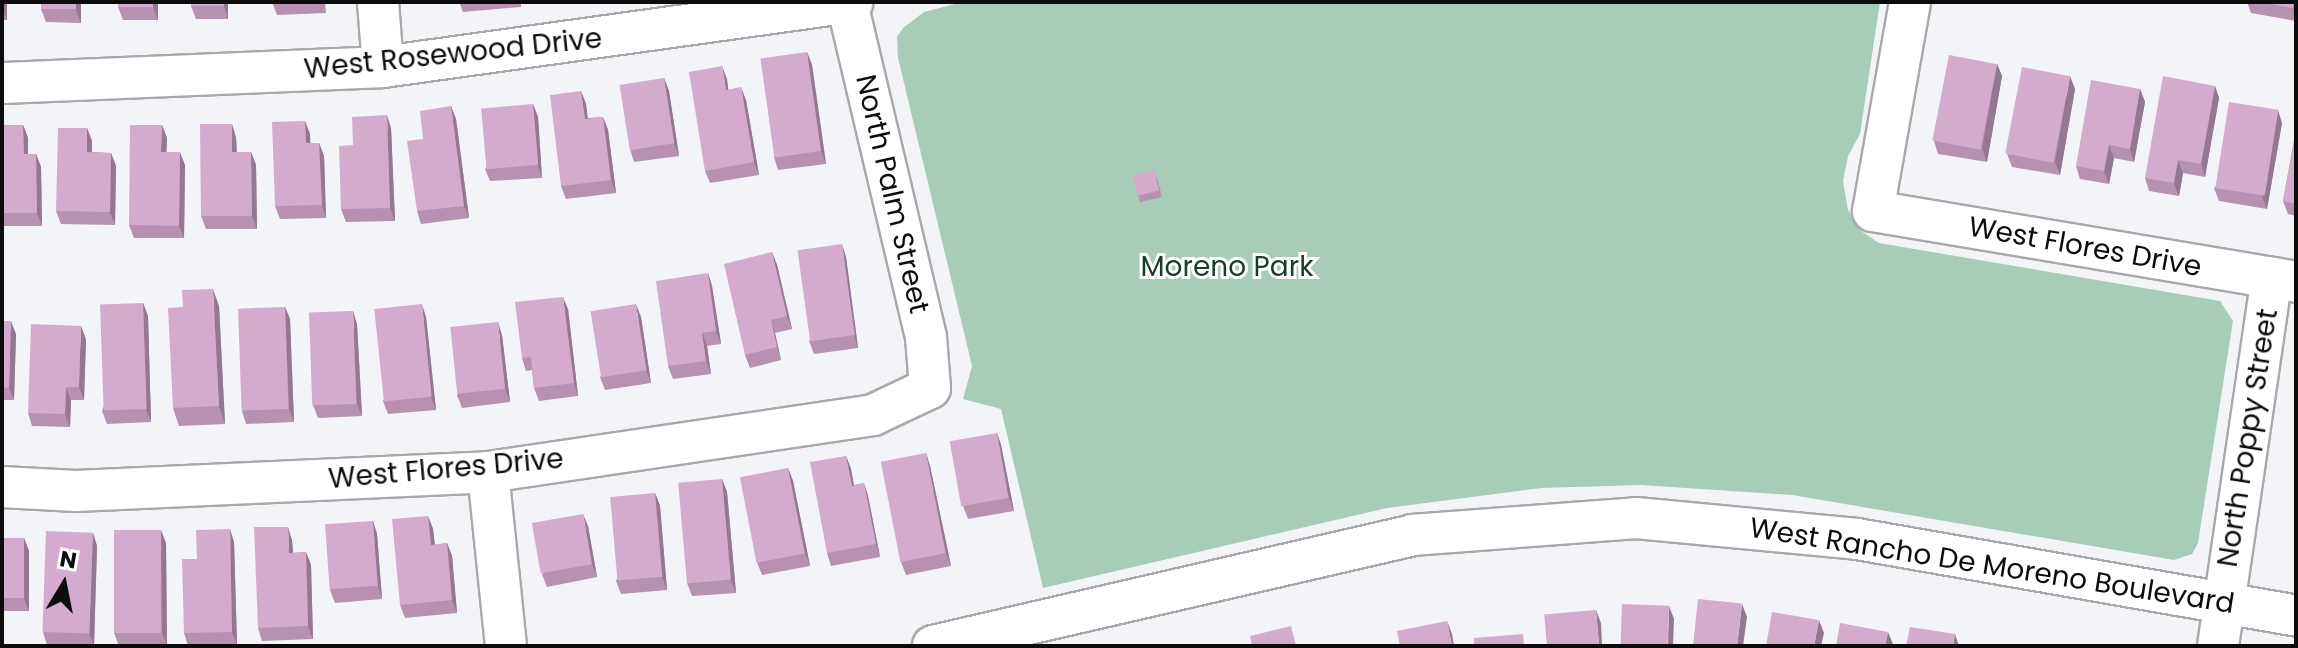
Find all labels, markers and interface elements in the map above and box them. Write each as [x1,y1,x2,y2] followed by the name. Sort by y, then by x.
[302,22,604,86] street label: West Rosewood Drive
[848,71,936,317] street label: North Palm Street
[1966,210,2204,284] street label: West Flores Drive
[1140,250,1314,284] park label: Moreno Park
[2211,307,2285,569] street label: North Poppy Street
[327,442,565,496] street label: West Flores Drive
[1747,511,2237,621] street label: West Rancho De Moreno Boulevard
[57,543,79,577] text: N
[24,544,104,624] north arrow

